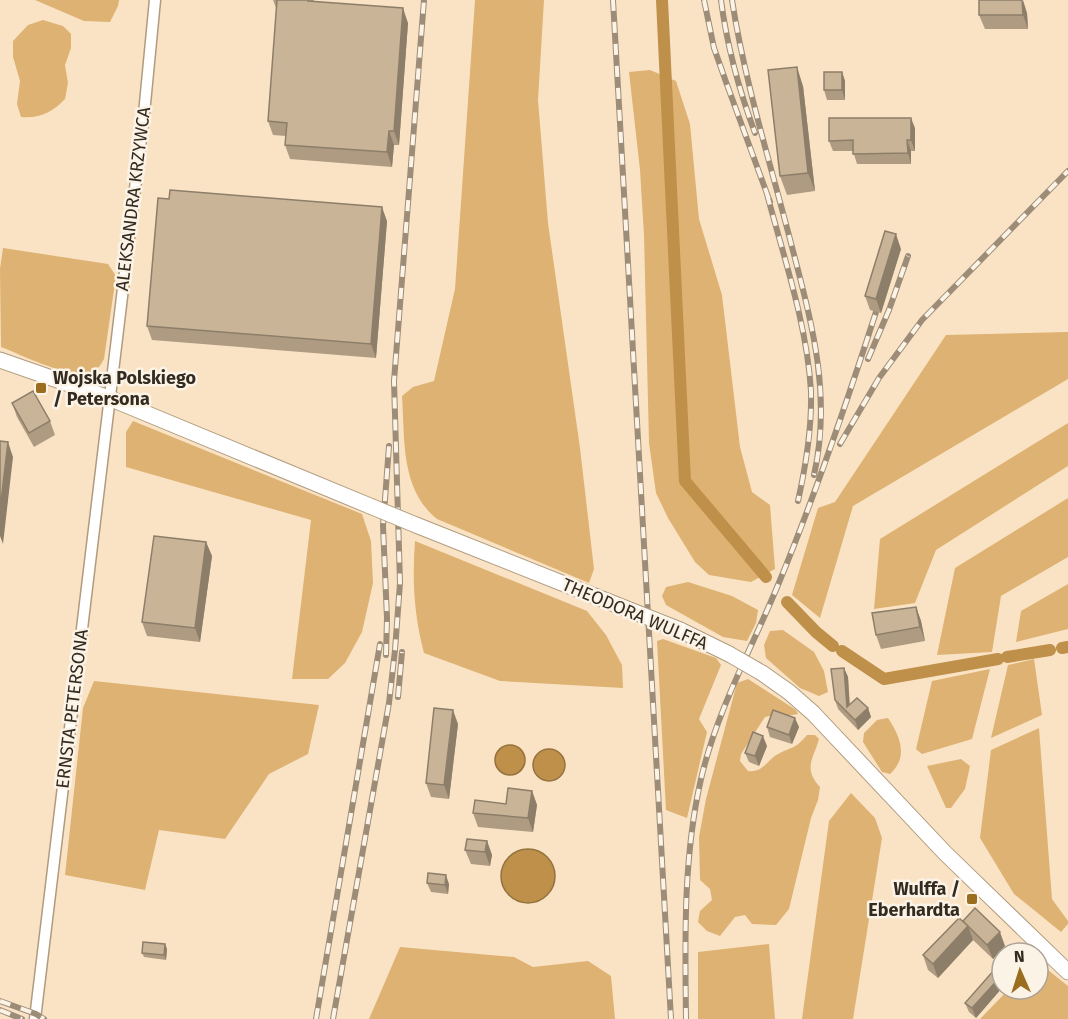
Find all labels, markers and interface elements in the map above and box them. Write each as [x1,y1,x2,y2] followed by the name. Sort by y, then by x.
[111,105,155,292] street label: ALEKSANDRA KRZYWCA
[53,367,196,410] place label: Wojska Polskiego / Petersona
[34,381,48,395] marker: Wojska Polskiego / Petersona
[559,573,712,655] street label: THEODORA WULFFA
[51,627,93,790] street label: ERNSTA PETERSONA
[868,878,960,921] place label: Wulffa / Eberhardta
[965,892,979,906] marker: Wulffa / Eberhardta
[990,941,1050,1001] north arrow
[1013,947,1025,966] text: N

